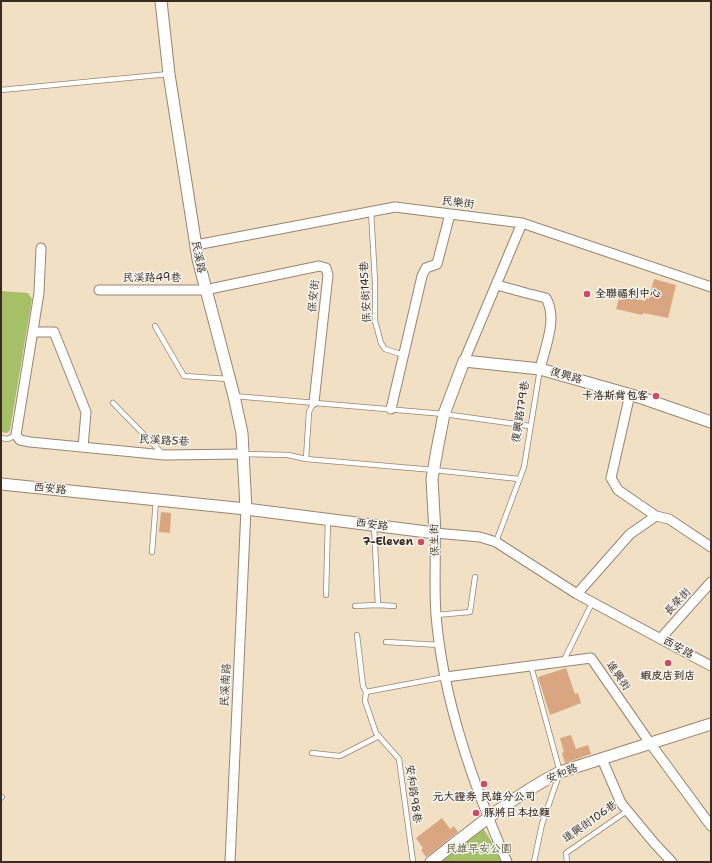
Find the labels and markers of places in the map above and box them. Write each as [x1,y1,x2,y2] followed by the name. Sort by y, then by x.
[595,287,661,301] place label: 全聯福利中心
[582,289,592,299] marker: 全聯福利中心
[582,389,648,403] place label: 卡洛斯背包客
[651,391,661,401] marker: 卡洛斯背包客
[363,535,413,549] place label: 7-Eleven
[416,537,426,547] marker: 7-Eleven
[663,658,673,668] marker: 蝦皮店到店
[641,669,695,683] place label: 蝦皮店到店
[479,779,489,789] marker: 元大證券 民雄分公司
[433,790,535,804] place label: 元大證券 民雄分公司
[484,806,550,820] place label: 豚將日本拉麵
[471,808,481,818] marker: 豚將日本拉麵

